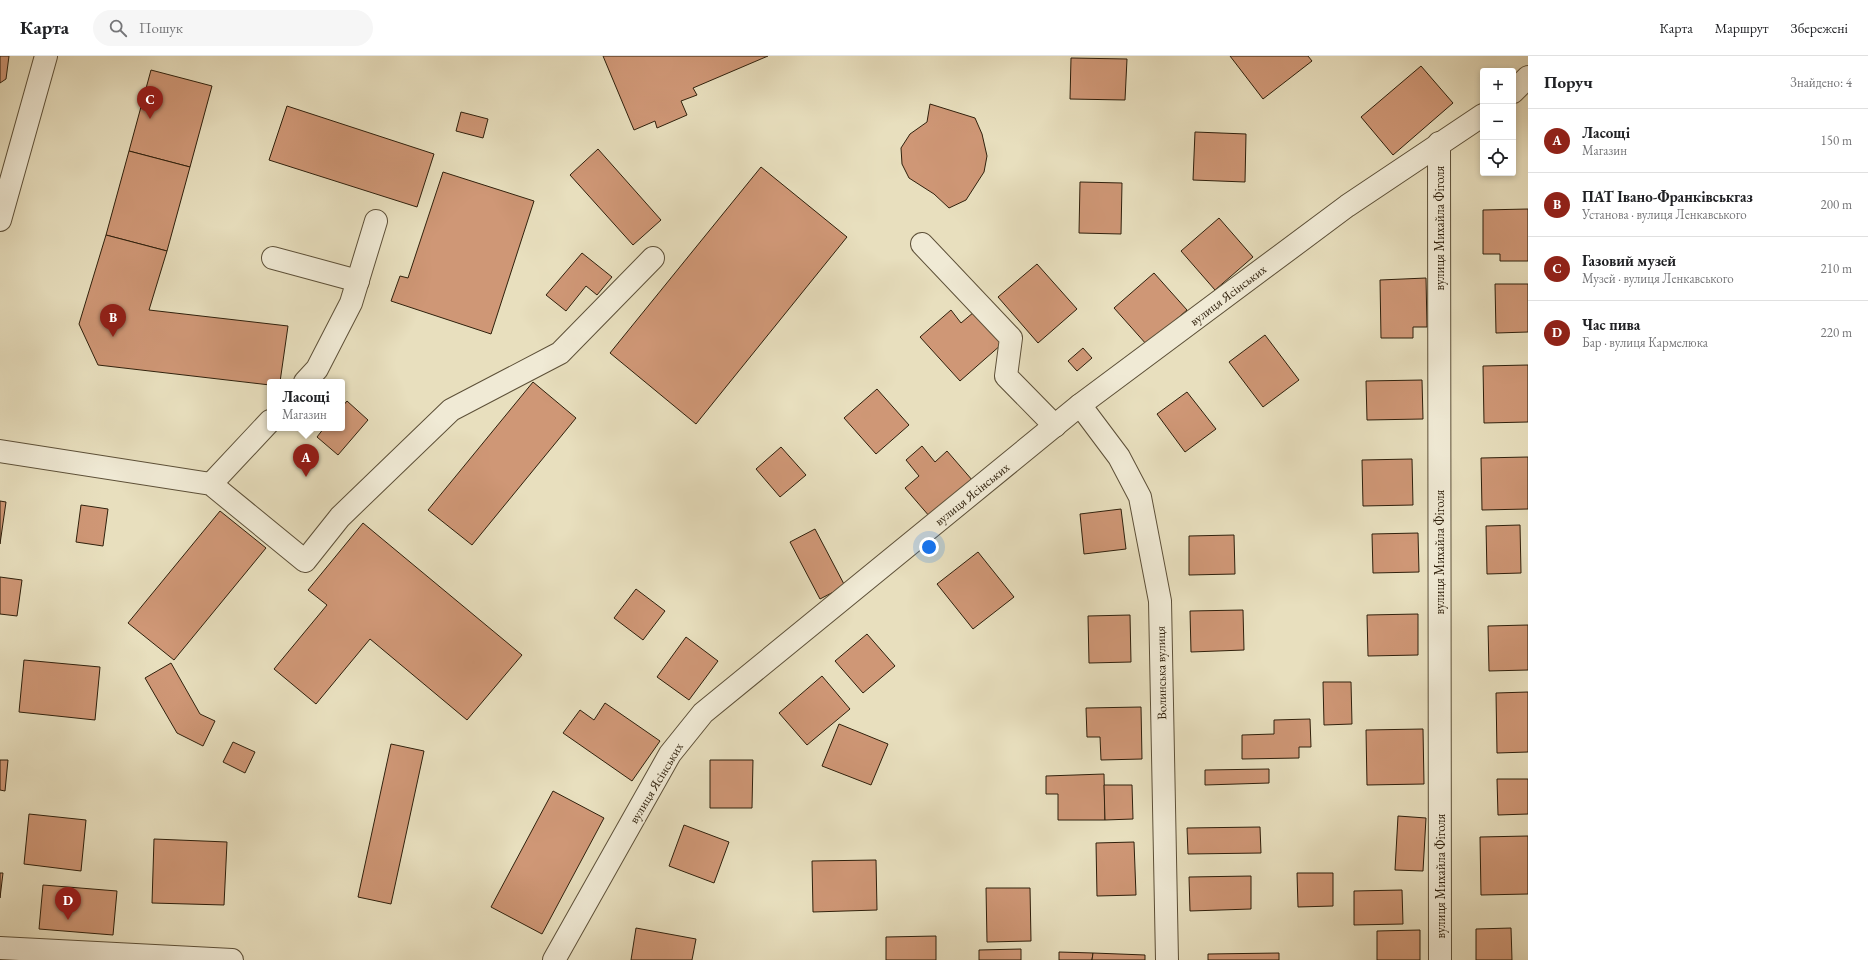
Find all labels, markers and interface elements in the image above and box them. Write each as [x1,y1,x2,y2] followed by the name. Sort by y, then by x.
[93,10,373,46] search box
[20,15,69,40] text: Карта
[107,17,129,39] icon: search
[139,18,183,37] text: Пошук
[1659,19,1693,37] text: Карта
[1715,19,1769,37] text: Маршрут
[1791,19,1848,37] text: Збережені
[1480,68,1516,176] map controls
[1480,68,1516,104] button: +
[1544,71,1593,93] text: Поруч
[1790,74,1852,91] text: Знайдено: 4
[137,86,163,119] pin: C
[1480,104,1516,140] button: −
[1582,123,1630,142] text: Ласощі
[1552,132,1562,149] text: A
[1821,132,1852,149] text: 150 m
[1480,140,1516,176] button: locate
[1582,142,1627,159] text: Магазин
[1431,165,1448,290] street label: вулиця Михайла Фіголя
[1582,187,1753,206] text: ПАТ Івано-Франківськгаз
[1553,196,1561,213] text: B
[1821,196,1852,213] text: 200 m
[1582,206,1747,223] text: Установа · вулиця Ленкавського
[1582,251,1676,270] text: Газовий музей
[1186,260,1270,329] street label: вулиця Ясінських
[1552,260,1562,277] text: C
[1821,260,1852,277] text: 210 m
[1582,270,1734,287] text: Музей · вулиця Ленкавського
[100,304,126,337] pin: B
[1582,315,1640,334] text: Час пива
[1552,324,1562,341] text: D
[1821,324,1852,341] text: 220 m
[1582,334,1708,351] text: Бар · вулиця Кармелюка
[267,379,345,431] popup
[282,387,330,406] text: Ласощі
[282,406,327,423] text: Магазин
[293,444,319,477] pin: A
[931,458,1013,529] street label: вулиця Ясінських
[1431,489,1448,614] street label: вулиця Михайла Фіголя
[919,537,939,557] your location
[1152,626,1170,720] street label: Волинська вулиця
[625,739,687,827] street label: вулиця Ясінських
[1432,813,1449,938] street label: вулиця Михайла Фіголя
[55,887,81,920] pin: D

